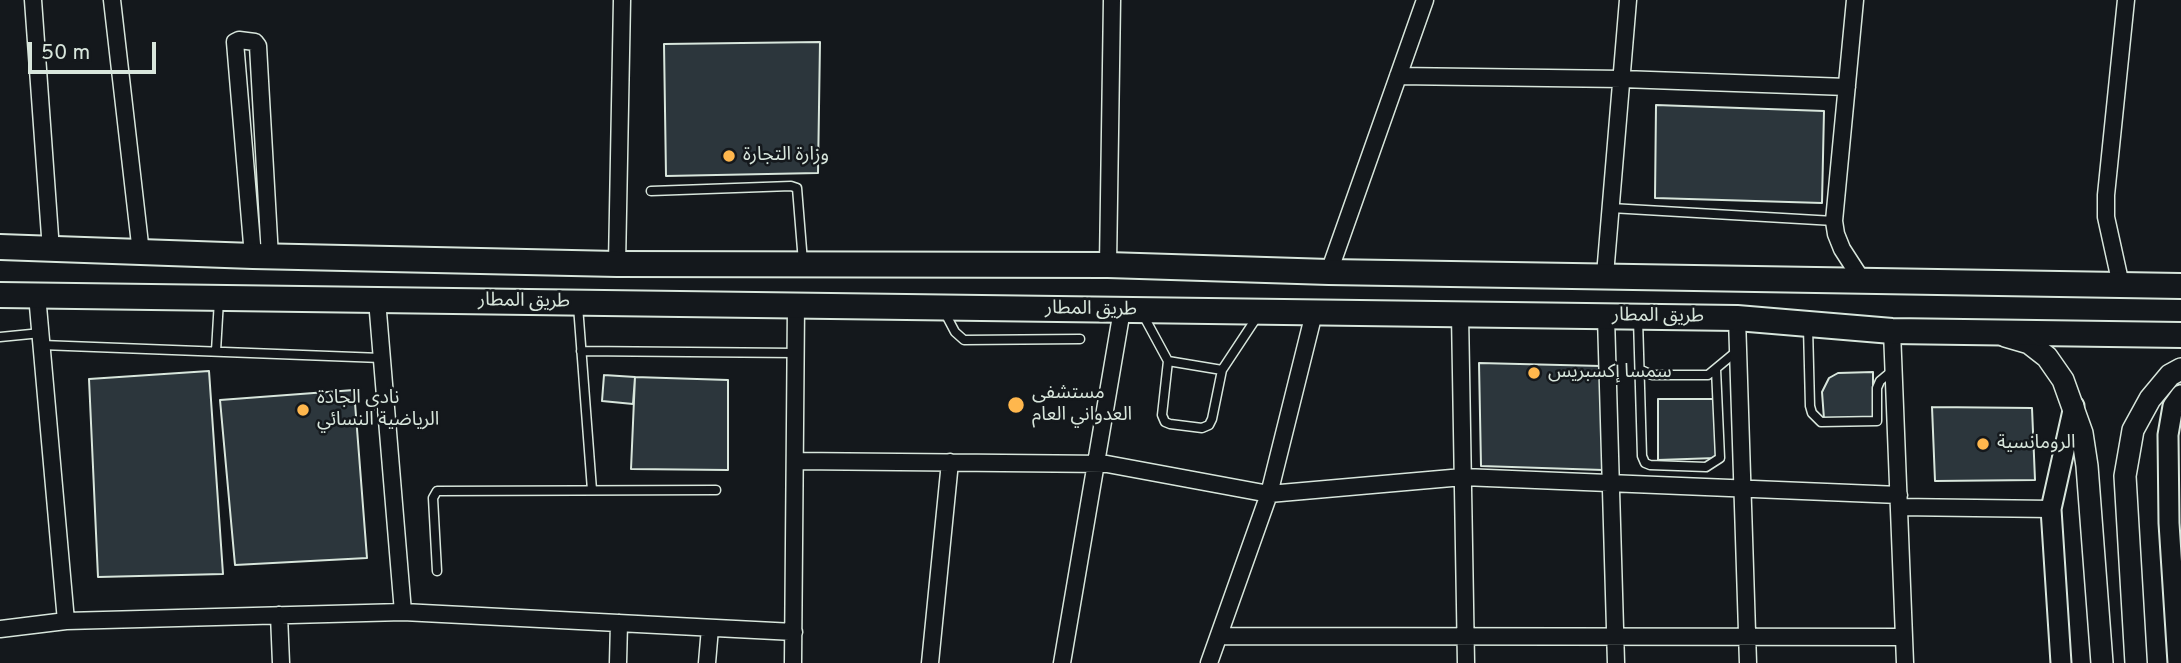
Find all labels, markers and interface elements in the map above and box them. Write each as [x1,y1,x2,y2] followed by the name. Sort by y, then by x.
[32,28,159,72] scale bar
[41,40,90,67] text: 50 m
[743,145,829,167] place label: وزارة التجارة
[721,148,737,164] marker: وزارة التجارة
[478,290,570,314] street label: طريق المطار
[1045,298,1137,322] street label: طريق المطار
[1612,305,1704,329] street label: طريق المطار
[1548,362,1672,384] place label: سمسا إكسبريس
[1526,365,1542,381] marker: سمسا إكسبريس
[1032,383,1132,427] place label: مستشفى العدواني العام
[317,388,439,432] place label: نادي الجادة الرياضية النسائي
[1006,395,1026,415] marker: مستشفى العدواني العام
[295,402,311,418] marker: نادي الجادة الرياضية النسائي
[1997,433,2076,455] place label: الرومانسية
[1975,436,1991,452] marker: الرومانسية

